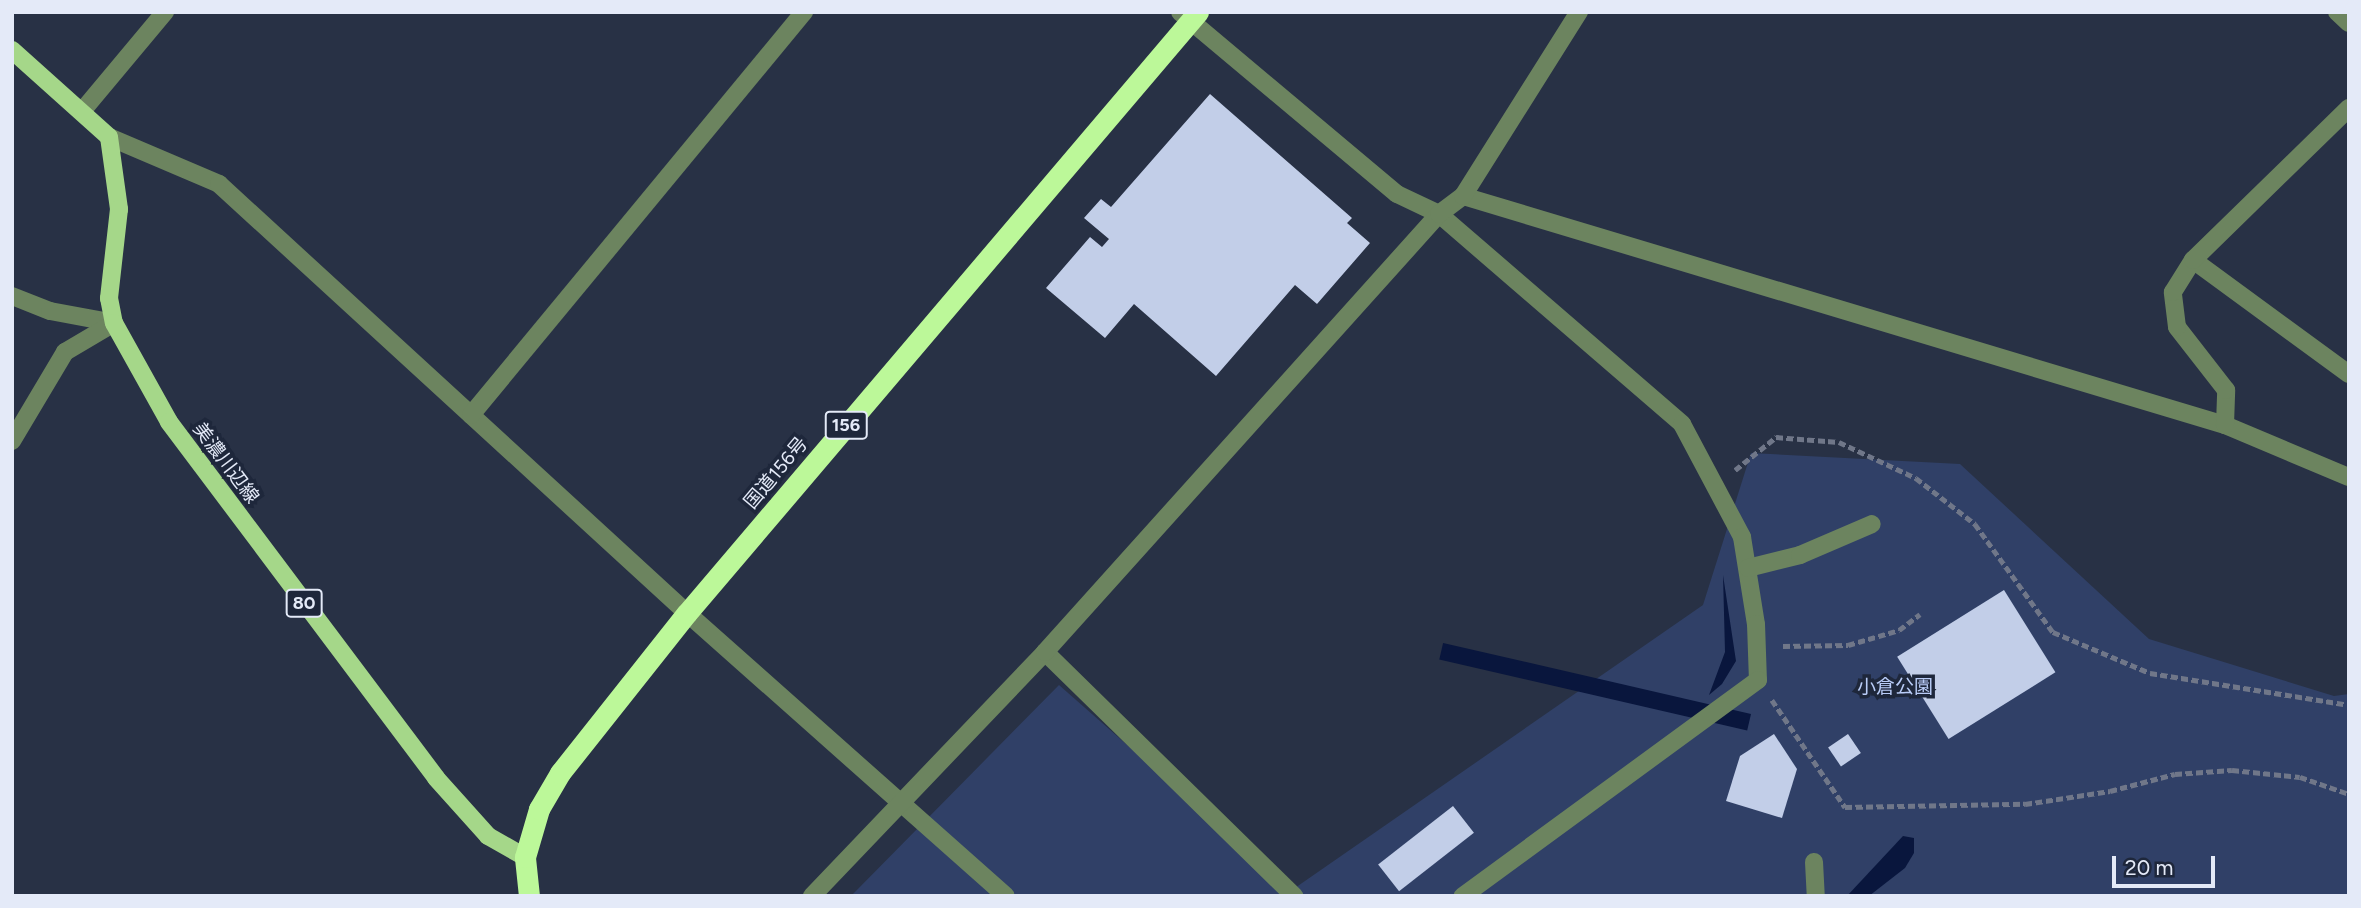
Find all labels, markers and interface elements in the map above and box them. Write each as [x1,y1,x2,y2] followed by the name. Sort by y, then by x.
[823,410,869,440] road number: 156
[188,418,264,508] street label: 美濃川辺線
[739,433,813,513] street label: 国道156号
[285,588,323,618] road number: 80
[1857,676,1933,698] park label: 小倉公園
[2116,842,2219,886] scale bar
[2125,855,2173,880] text: 20 m

